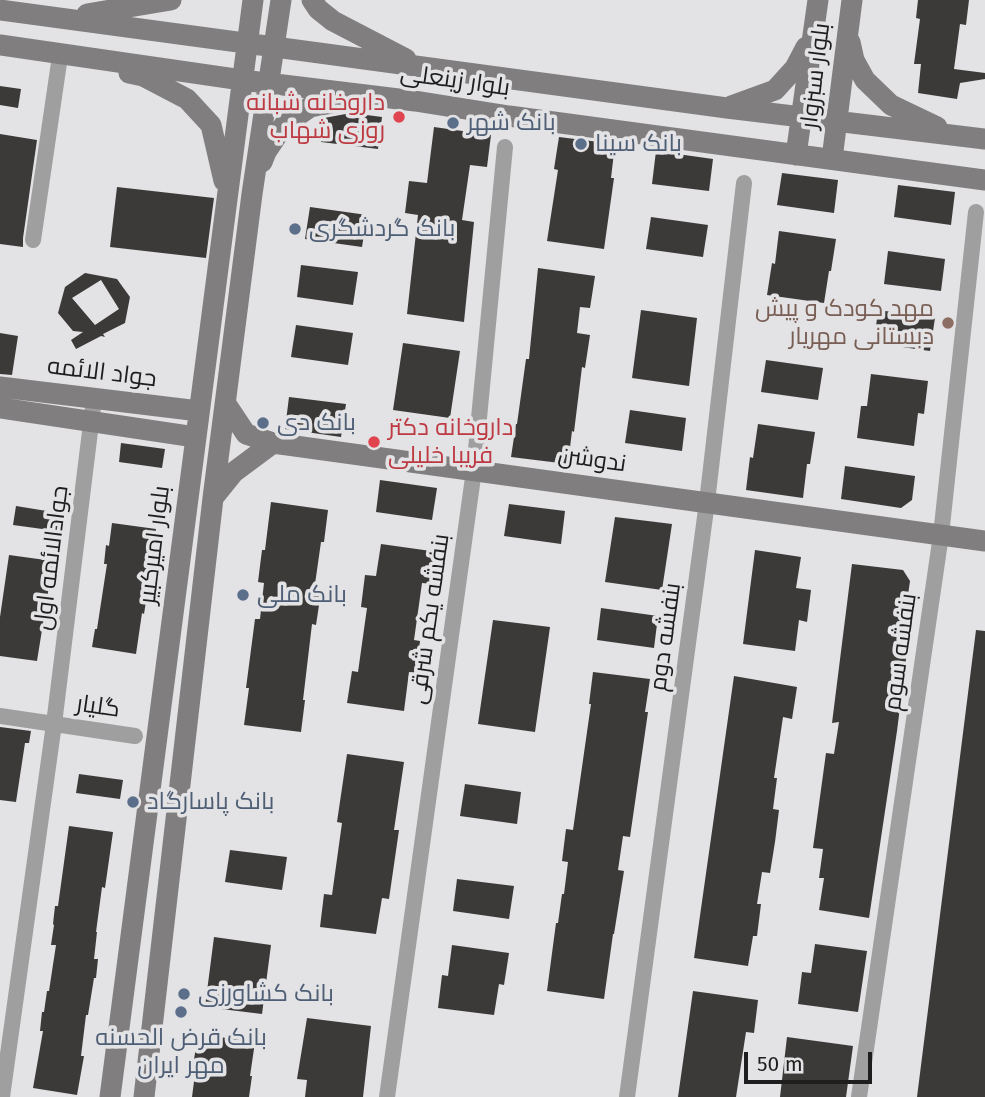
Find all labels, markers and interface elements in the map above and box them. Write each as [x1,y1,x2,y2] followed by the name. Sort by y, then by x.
[795,21,837,131] street label: بلوار سبزوار
[398,59,512,103] street label: بلوار زینعلی
[246,89,385,145] place label: داروخانه شبانه روزی شهاب
[391,109,407,125] marker: داروخانه شبانه روزی شهاب
[467,109,556,137] place label: بانک شهر
[445,115,461,131] marker: بانک شهر
[595,130,682,158] place label: بانک سینا
[573,136,589,152] marker: بانک سینا
[309,215,455,243] place label: بانک گردشگری
[287,221,303,237] marker: بانک گردشگری
[755,295,934,351] place label: مهد کودک و پیش دبستانی مهریار
[940,315,956,331] marker: مهد کودک و پیش دبستانی مهریار
[46,352,158,394] street label: جواد الائمه
[277,409,356,437] place label: بانک دی
[388,414,513,470] place label: داروخانه دکتر فریبا خلیلی
[255,415,271,431] marker: بانک دی
[366,434,382,450] marker: داروخانه دکتر فریبا خلیلی
[556,441,628,479] street label: ندوشن
[29,484,75,632] street label: جوادالائمه اول
[133,484,177,606] street label: بلوار امیرکبیر
[404,532,456,706] street label: بنفشه یکم شرقی
[257,581,347,609] place label: بانک ملی
[644,581,688,693] street label: بنفشه دوم
[235,587,251,603] marker: بانک ملی
[878,591,924,713] street label: بنفشه سوم
[74,690,122,724] street label: گلیار
[147,788,274,816] place label: بانک پاسارگاد
[125,794,141,810] marker: بانک پاسارگاد
[198,980,334,1008] place label: بانک کشاورزی
[176,986,192,1002] marker: بانک کشاورزی
[173,1004,189,1020] marker: بانک قرض الحسنه مهر ایران
[95,1024,267,1080] place label: بانک قرض الحسنه مهر ایران
[747,1038,875,1082] scale bar
[757,1051,803,1077] text: 50 m

